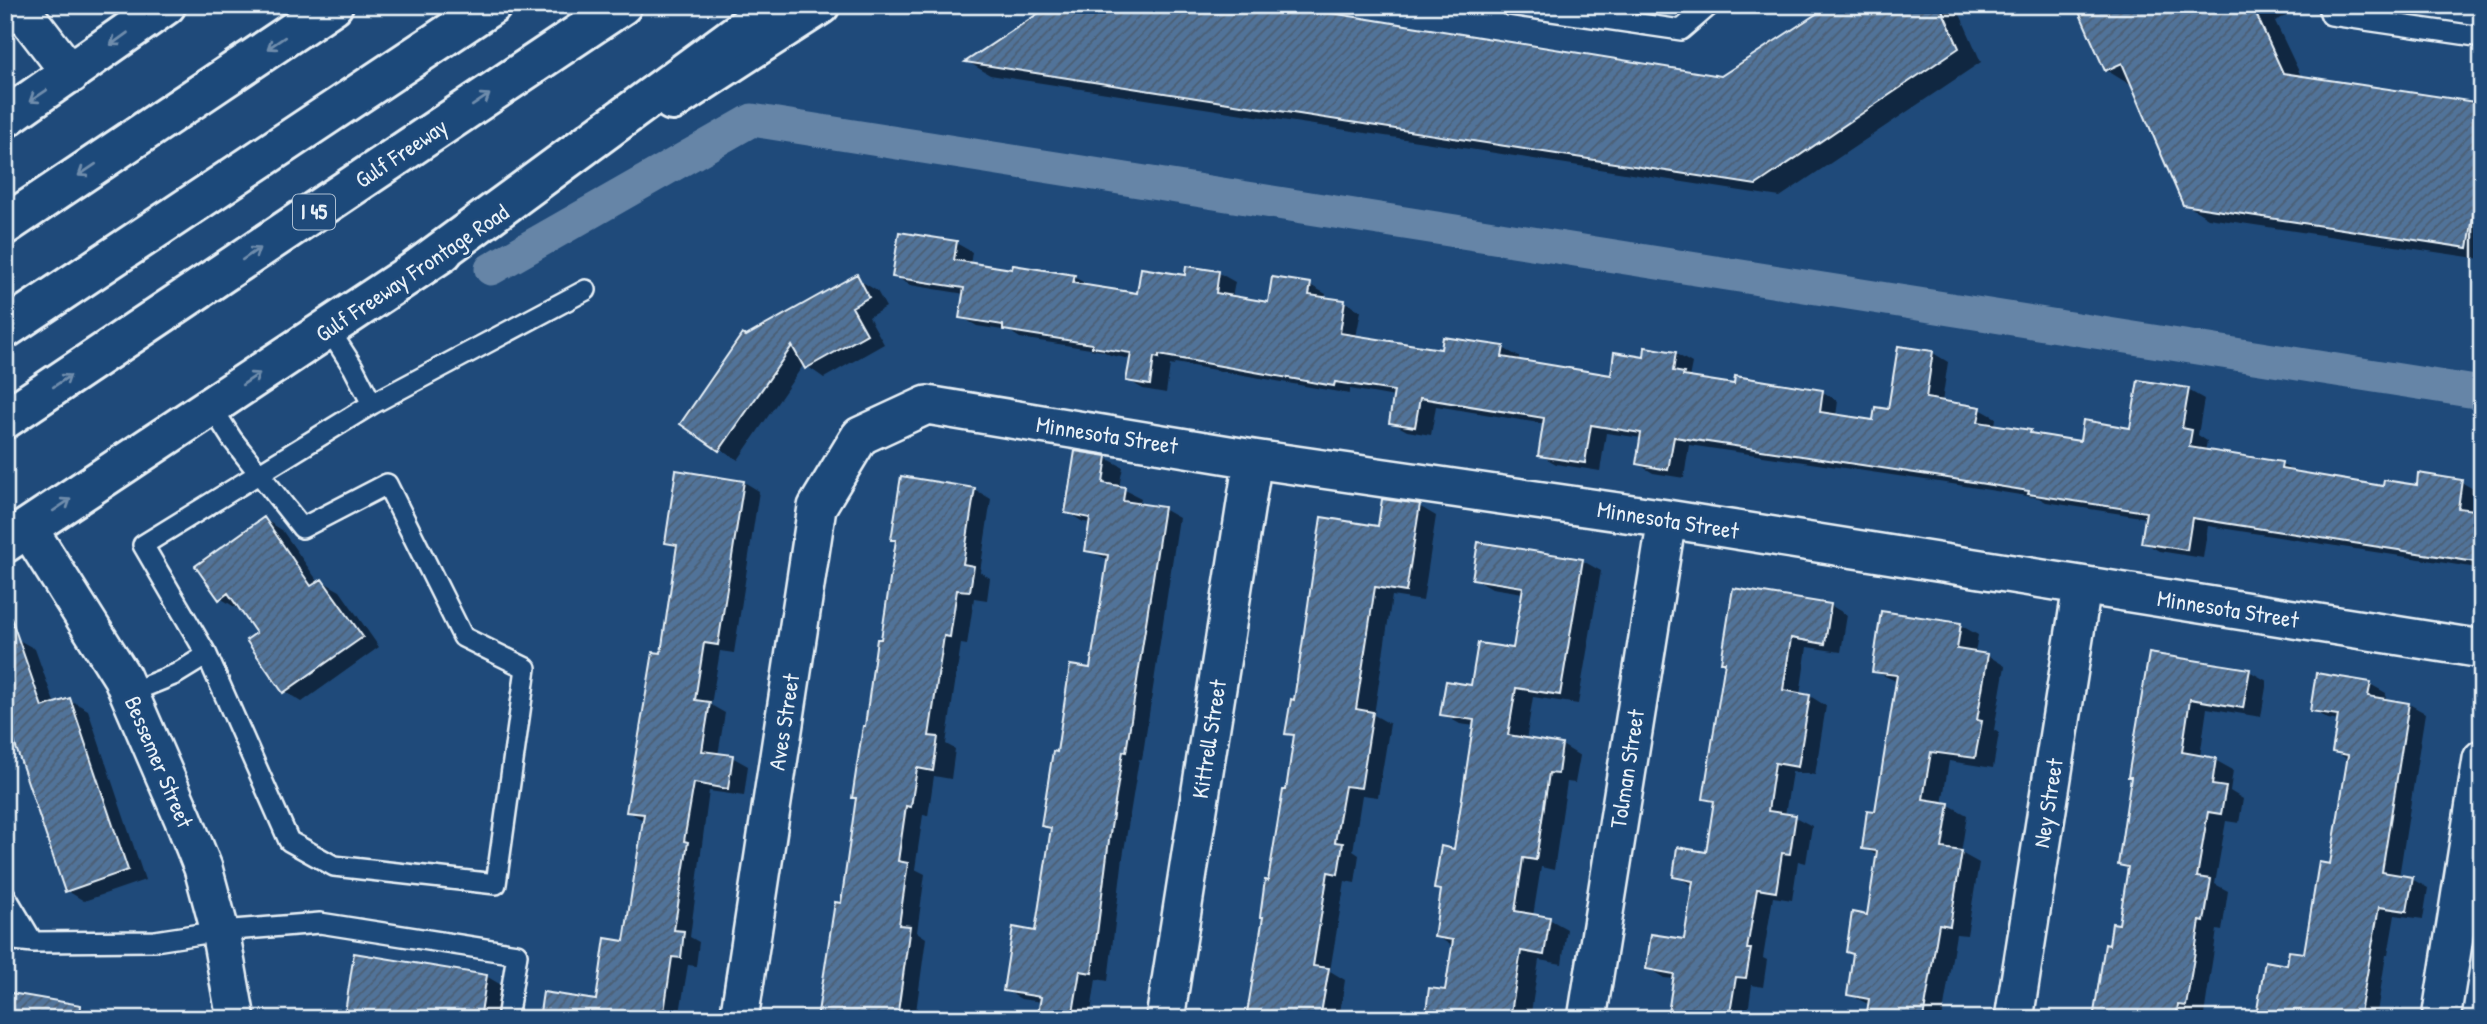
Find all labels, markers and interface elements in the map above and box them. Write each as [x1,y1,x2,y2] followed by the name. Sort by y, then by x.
[110,32,129,47] one-way arrow
[267,36,286,50] one-way arrow
[29,89,49,103] one-way arrow
[470,93,490,107] one-way arrow
[348,110,453,195] street label: Gulf Freeway
[78,163,97,177] one-way arrow
[293,194,335,230] road number: I 45
[309,196,514,349] street label: Gulf Freeway Frontage Road
[241,247,260,261] one-way arrow
[241,372,260,386] one-way arrow
[52,373,71,388] one-way arrow
[1034,408,1181,461] street label: Minnesota Street
[1595,493,1742,546] street label: Minnesota Street
[52,498,71,513] one-way arrow
[2155,582,2302,635] street label: Minnesota Street
[761,670,807,772] street label: Aves Street
[1184,676,1233,800] street label: Kittrell Street
[118,691,202,833] street label: Bessemer Street
[1602,706,1651,831] street label: Tolman Street
[2025,755,2070,850] street label: Ney Street

